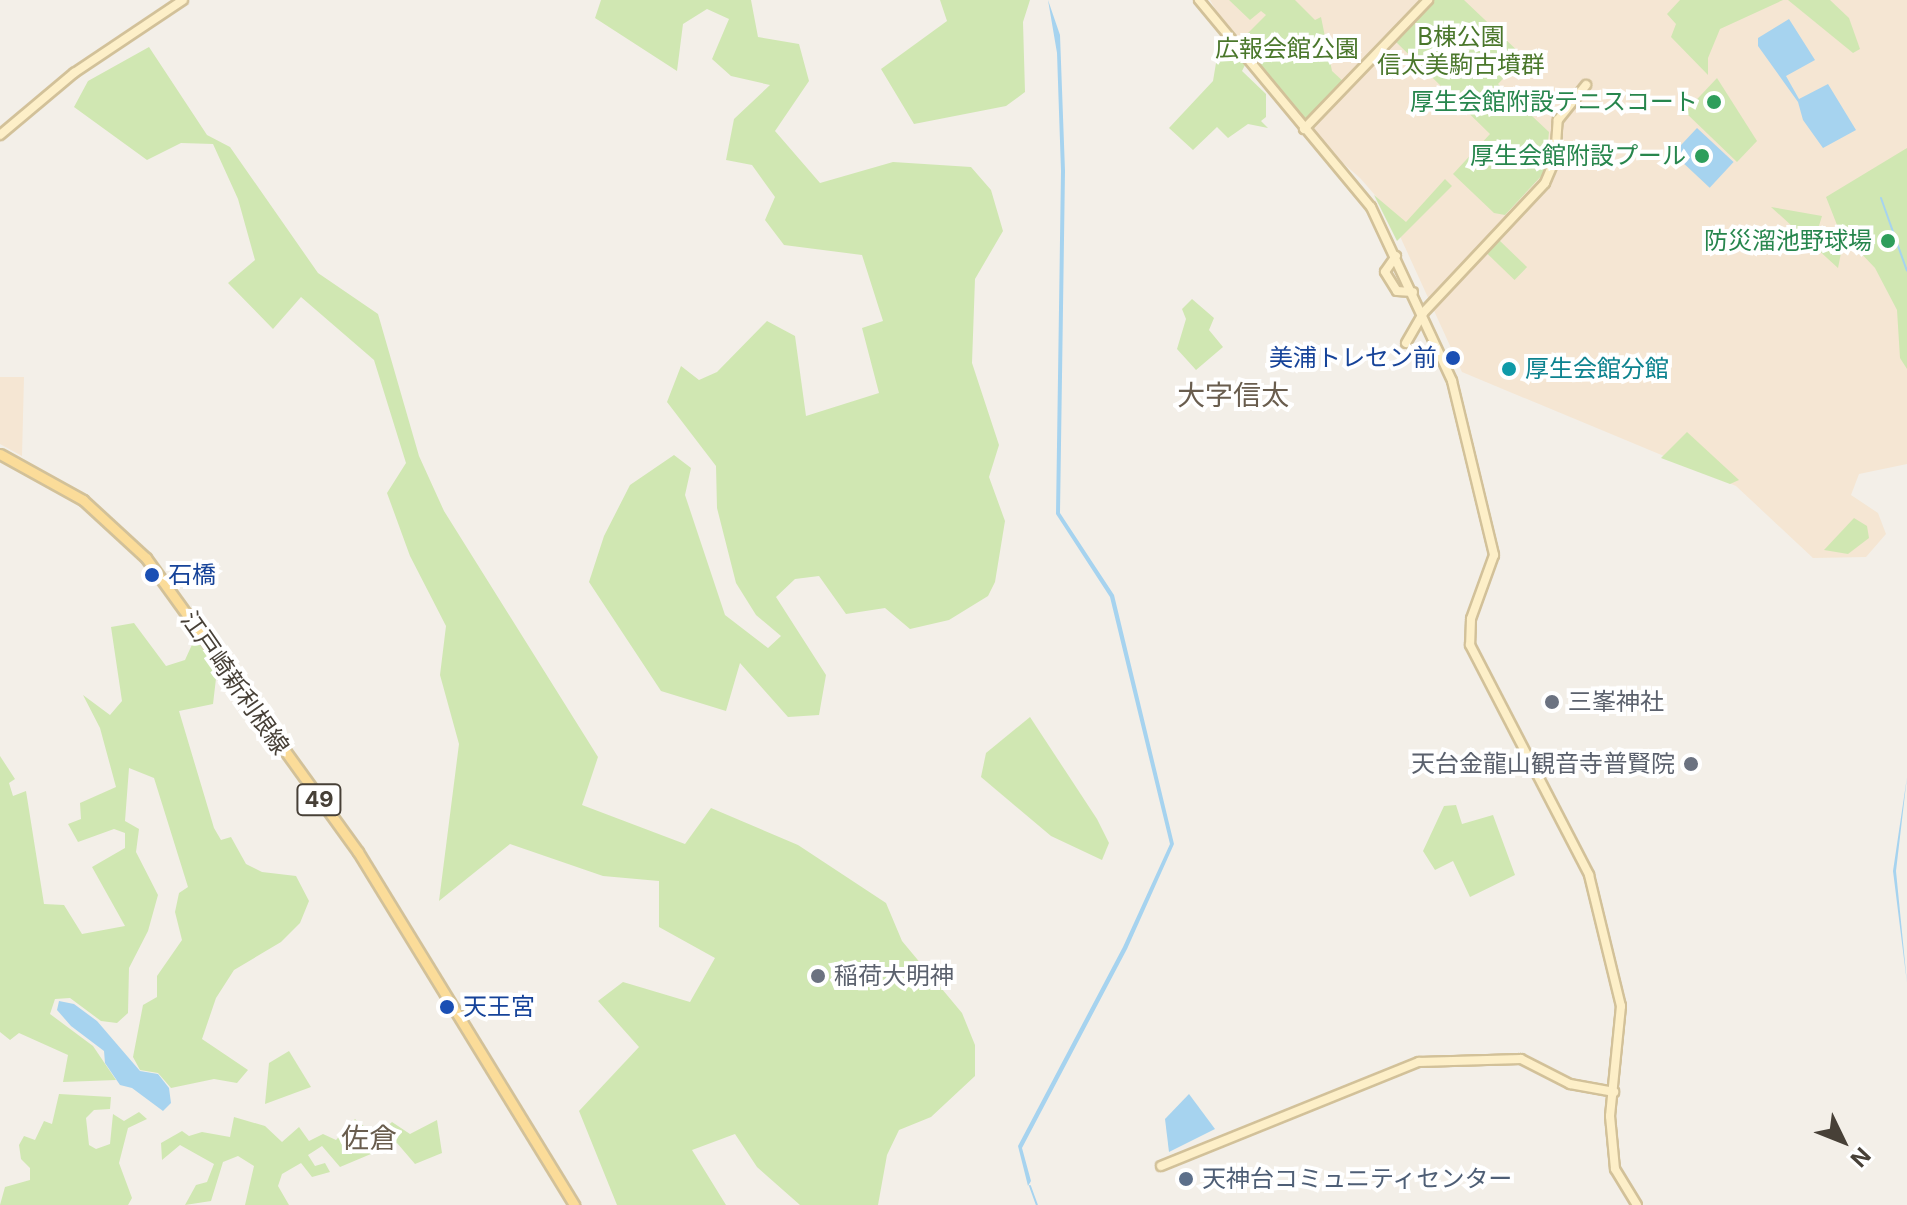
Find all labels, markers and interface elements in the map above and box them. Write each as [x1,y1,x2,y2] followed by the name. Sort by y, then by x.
[1377,23,1545,79] park label: B棟公園 信太美駒古墳群
[1215,35,1359,63] park label: 広報会館公園
[1410,88,1698,116] place label: 厚生会館附設テニスコート
[1705,93,1723,111] marker: 厚生会館附設テニスコート
[1470,142,1686,170] place label: 厚生会館附設プール
[1693,147,1711,165] marker: 厚生会館附設プール
[1704,227,1872,255] place label: 防災溜池野球場
[1879,232,1897,250] marker: 防災溜池野球場
[1269,344,1437,372] place label: 美浦トレセン前
[1444,349,1462,367] marker: 美浦トレセン前
[1525,355,1669,383] place label: 厚生会館分館
[1500,360,1518,378] marker: 厚生会館分館
[1177,378,1289,412] district label: 大字信太
[168,561,216,589] place label: 石橋
[143,566,161,584] marker: 石橋
[175,606,295,760] street label: 江戸崎新利根線
[1568,688,1664,716] place label: 三峯神社
[1543,693,1561,711] marker: 三峯神社
[1411,750,1675,778] place label: 天台金龍山観音寺普賢院
[1682,755,1700,773] marker: 天台金龍山観音寺普賢院
[295,782,343,818] road number: 49
[834,962,954,990] place label: 稲荷大明神
[809,967,827,985] marker: 稲荷大明神
[463,993,535,1021] place label: 天王宮
[438,998,456,1016] marker: 天王宮
[1803,1101,1883,1181] north arrow
[341,1121,397,1155] district label: 佐倉
[1845,1142,1876,1172] text: N
[1202,1165,1514,1193] place label: 天神台コミュニティセンター
[1177,1170,1195,1188] marker: 天神台コミュニティセンター

